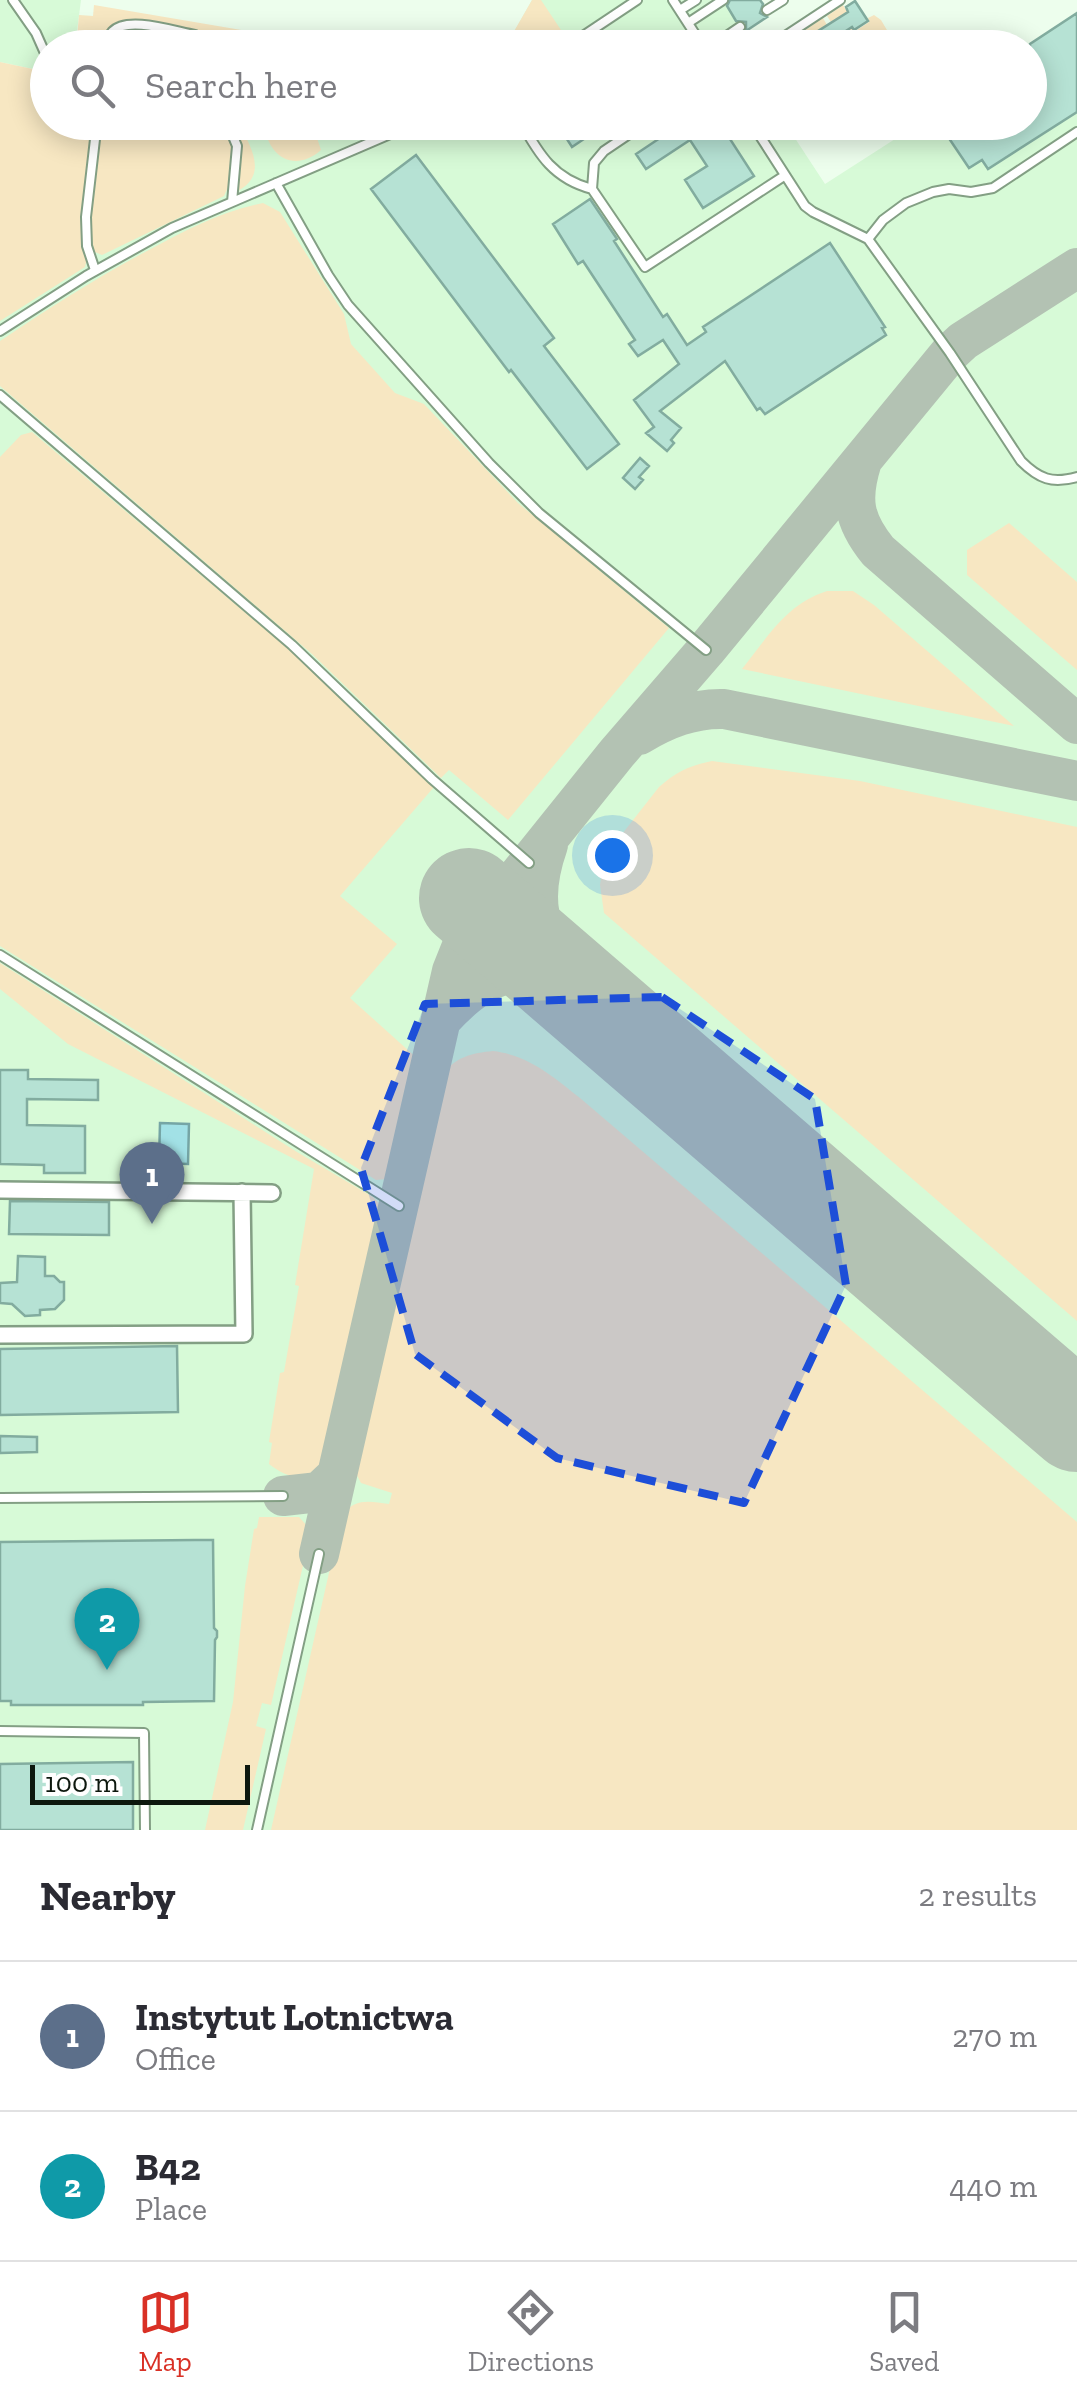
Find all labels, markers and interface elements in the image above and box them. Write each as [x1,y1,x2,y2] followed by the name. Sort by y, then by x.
[30,30,1047,140] search box
[65,58,120,113] icon: search
[145,62,337,108] text: Search here
[587,830,638,881] your location
[120,1142,184,1224] pin: 1
[74,1588,140,1670] pin: 2
[30,1760,250,1804] scale bar
[45,1766,119,1799] text: 100 m
[40,1870,176,1921] text: Nearby
[918,1876,1037,1914] text: 2 results
[135,1994,454,2040] text: Instytut Lotnictwa
[66,2017,79,2055] text: 1
[952,2017,1037,2055] text: 270 m
[135,2040,216,2078] text: Office
[135,2144,201,2190] text: B42
[64,2167,81,2205] text: 2
[949,2167,1037,2205] text: 440 m
[135,2190,207,2228] text: Place
[138,2285,193,2378] tab: Map
[468,2285,594,2378] tab: Directions
[869,2285,939,2378] tab: Saved

